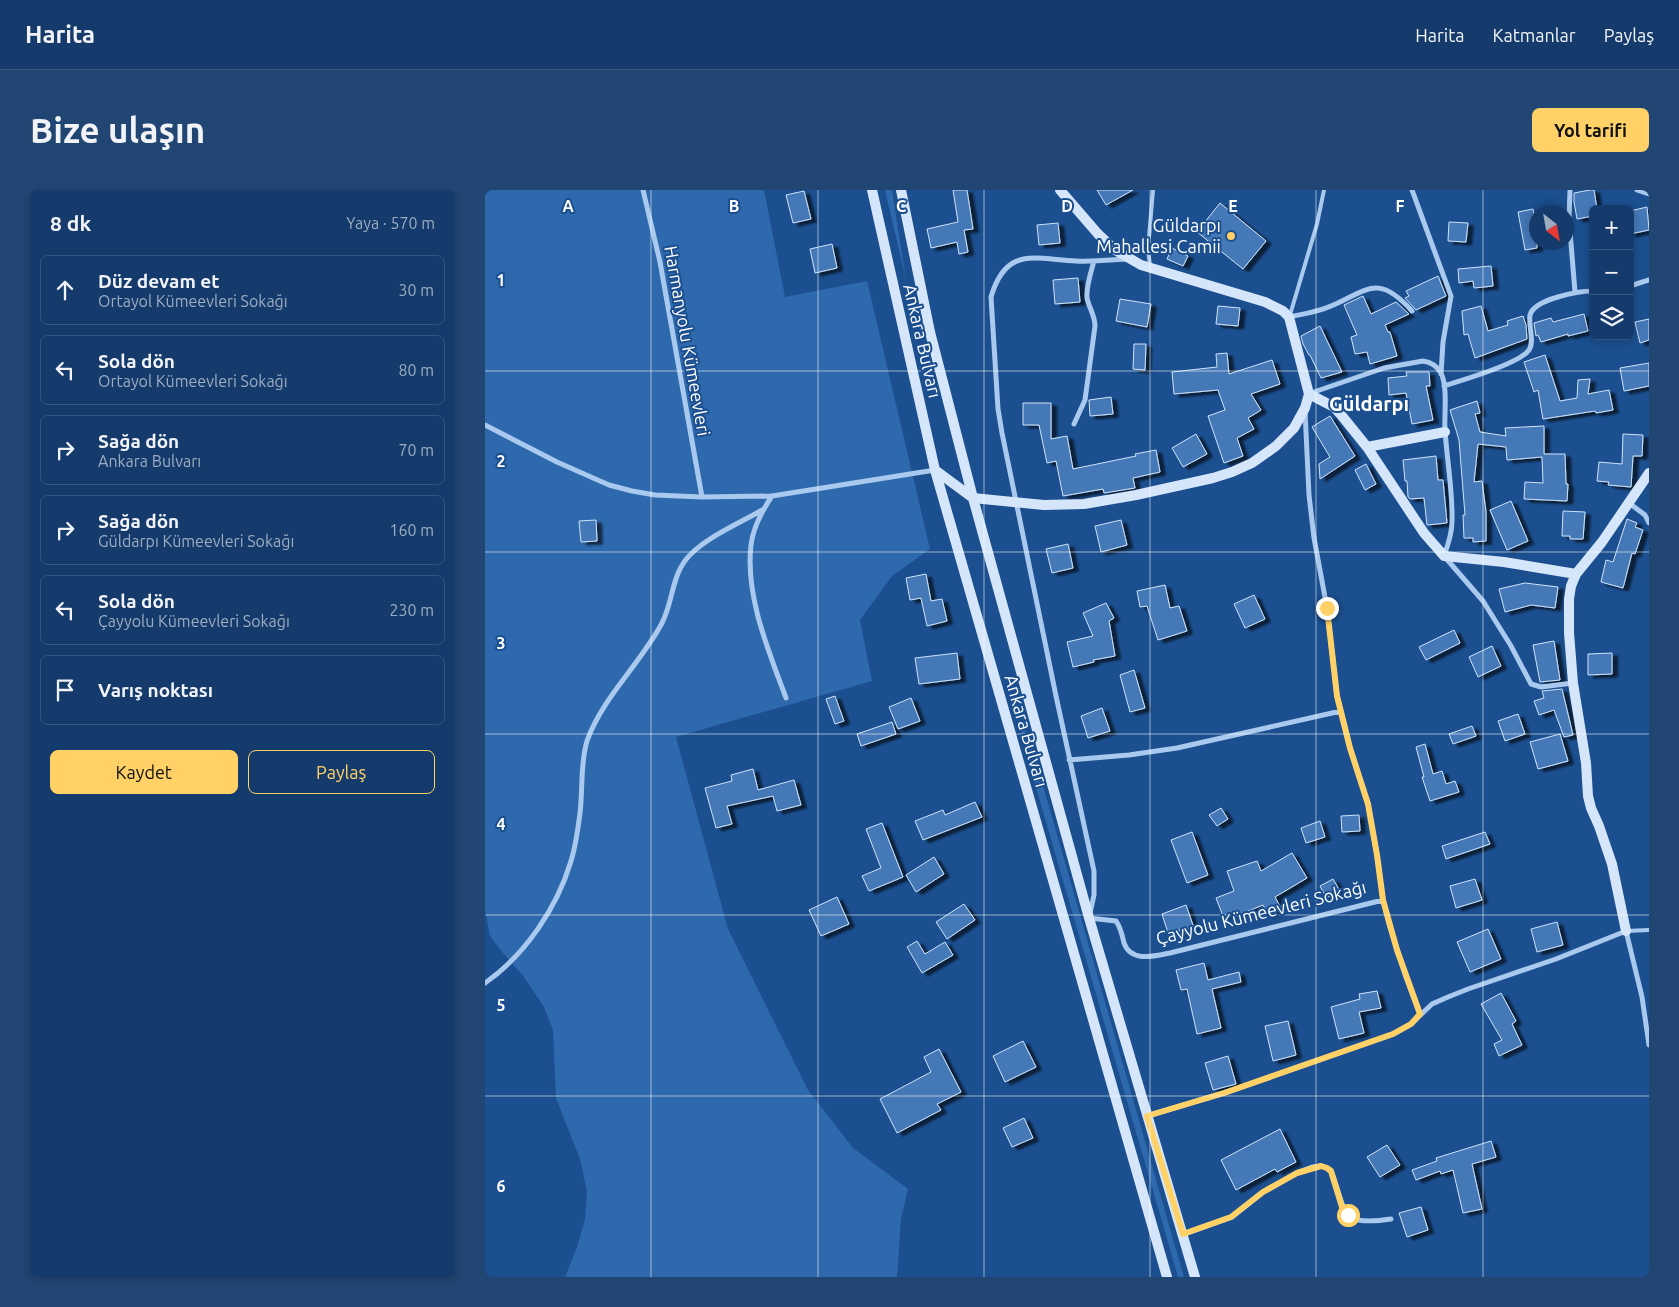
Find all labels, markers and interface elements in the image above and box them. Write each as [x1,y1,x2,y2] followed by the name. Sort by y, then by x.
[25,21,95,48] text: Harita
[1415,25,1465,45] text: Harita
[1493,25,1576,45] text: Katmanlar
[1604,25,1654,45] text: Paylaş
[1532,108,1649,152] button: Yol tarifi
[30,110,205,150] text: Bize ulaşın
[562,197,574,215] text: A
[729,197,739,215] text: B
[896,197,906,215] text: C
[1061,197,1073,215] text: D
[1228,197,1238,215] text: E
[1396,197,1405,215] text: F
[1529,205,1574,250] north arrow
[1589,205,1634,340] map controls
[1589,205,1634,250] button: +
[50,211,91,235] text: 8 dk
[346,214,435,232] text: Yaya · 570 m
[1096,215,1221,256] place label: Güldarpı Mahallesi Camii
[1225,230,1237,242] marker: Güldarpı Mahallesi Camii
[661,244,715,438] street label: Harmanyolu Kümeevleri
[1589,250,1634,295] button: −
[98,270,219,292] text: Düz devam et
[496,271,506,289] text: 1
[51,276,79,304] icon: ahead
[398,281,434,299] text: 30 m
[900,282,946,400] street label: Ankara Bulvarı
[98,292,288,310] text: Ortayol Kümeevleri Sokağı
[1589,295,1634,340] button: layers
[98,350,175,372] text: Sola dön
[51,356,79,384] icon: left
[398,361,434,379] text: 80 m
[98,372,288,390] text: Ortayol Kümeevleri Sokağı
[1329,392,1409,415] district label: Güldarpı
[98,430,179,452] text: Sağa dön
[51,436,79,464] icon: right
[398,441,434,459] text: 70 m
[98,452,201,470] text: Ankara Bulvarı
[496,452,506,470] text: 2
[98,510,179,532] text: Sağa dön
[51,516,79,544] icon: right
[389,521,434,539] text: 160 m
[98,532,294,550] text: Güldarpı Kümeevleri Sokağı
[98,590,175,612] text: Sola dön
[51,596,79,624] icon: left
[1316,597,1339,620] route end
[389,601,434,619] text: 230 m
[98,612,290,630] text: Çayyolu Kümeevleri Sokağı
[496,634,506,652] text: 3
[1001,672,1053,789] street label: Ankara Bulvarı
[51,676,79,704] icon: arrive
[98,679,213,701] text: Varış noktası
[50,750,238,794] button: Kaydet
[248,750,435,794] button: Paylaş
[496,815,506,833] text: 4
[1154,876,1368,948] street label: Çayyolu Kümeevleri Sokağı
[496,996,506,1014] text: 5
[496,1177,506,1195] text: 6
[1337,1204,1360,1227] route start

